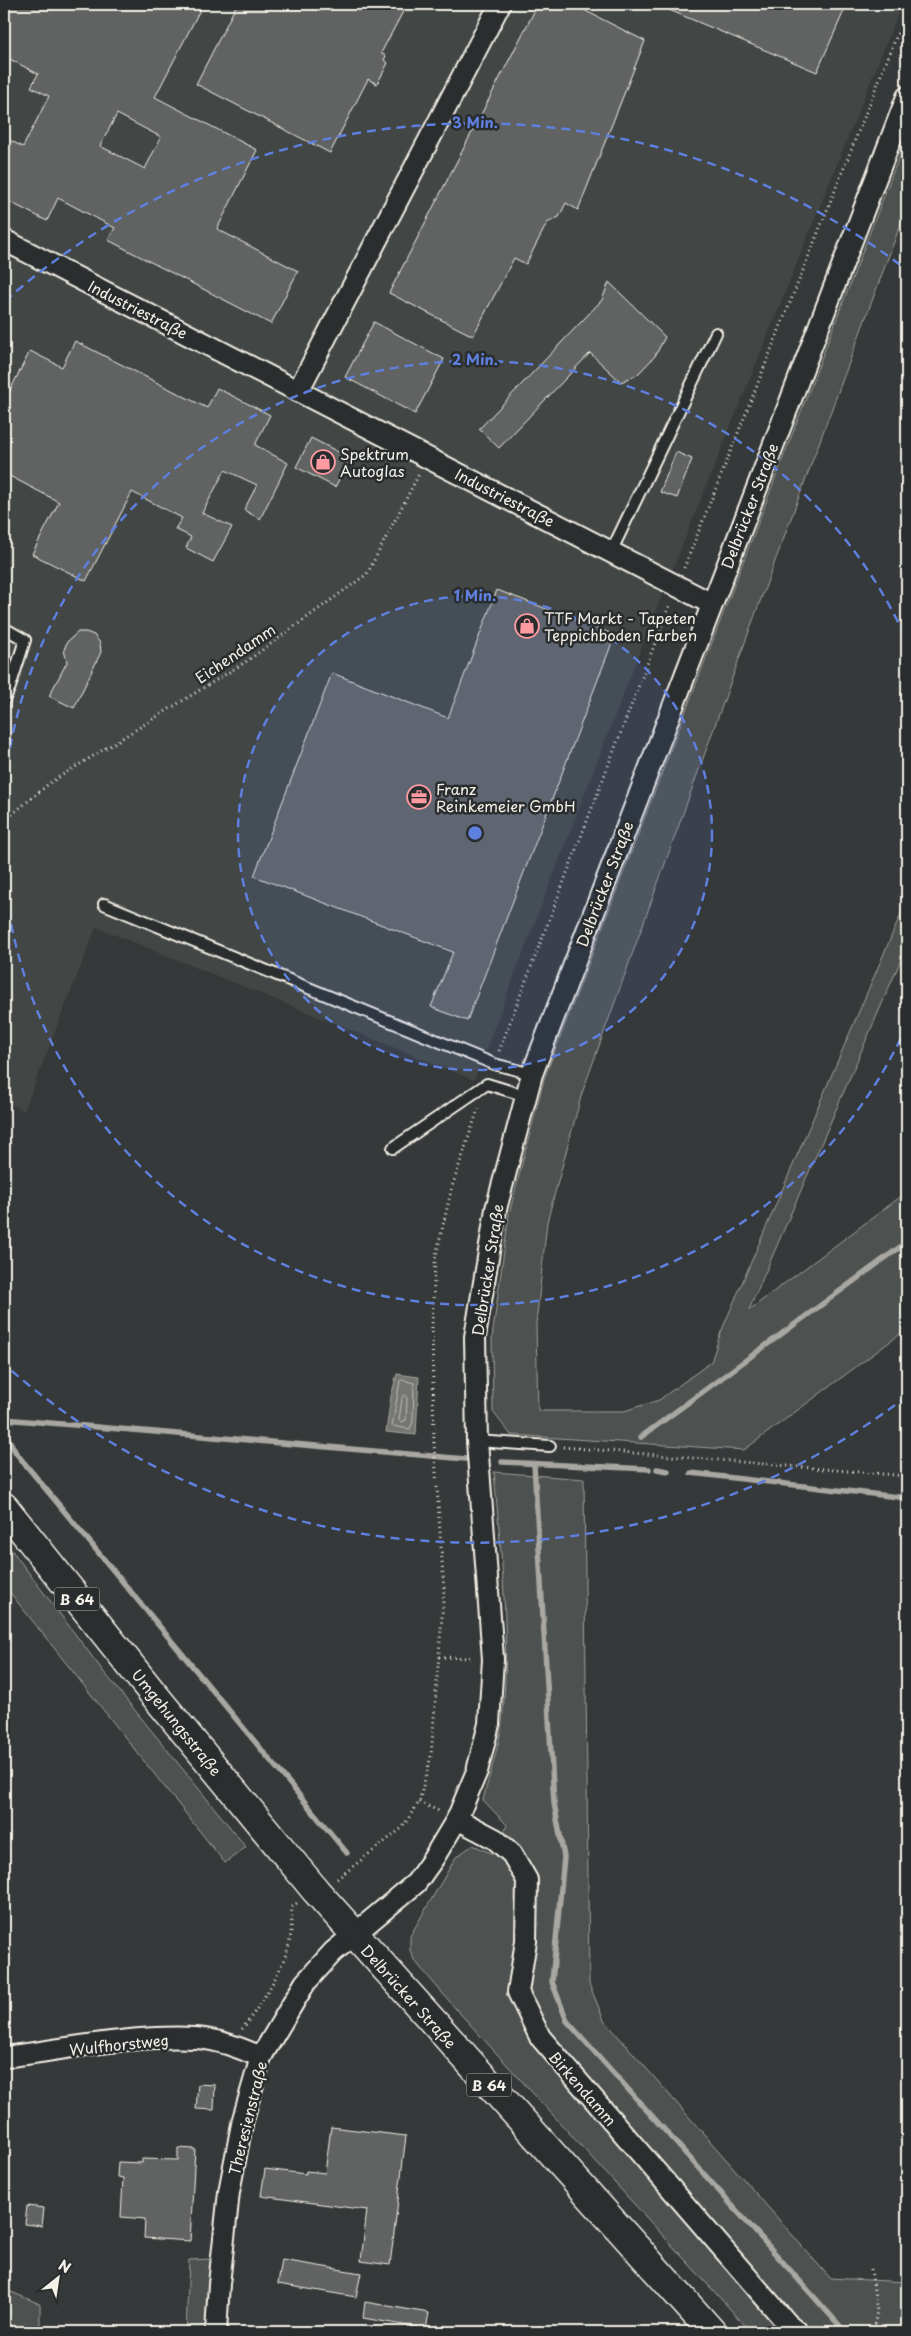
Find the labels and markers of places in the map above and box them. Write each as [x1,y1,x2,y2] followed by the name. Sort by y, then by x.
[340,442,409,482] place label: Spektrum Autoglas
[310,449,336,475] shop icon: Spektrum Autoglas
[544,606,697,646] place label: TTF Markt - Tapeten Teppichboden Farben
[514,613,540,639] shop icon: TTF Markt - Tapeten Teppichboden Farben
[436,777,576,817] place label: Franz Reinkemeier GmbH
[406,784,432,810] office icon: Franz Reinkemeier GmbH
[466,824,484,842] centre of rings

